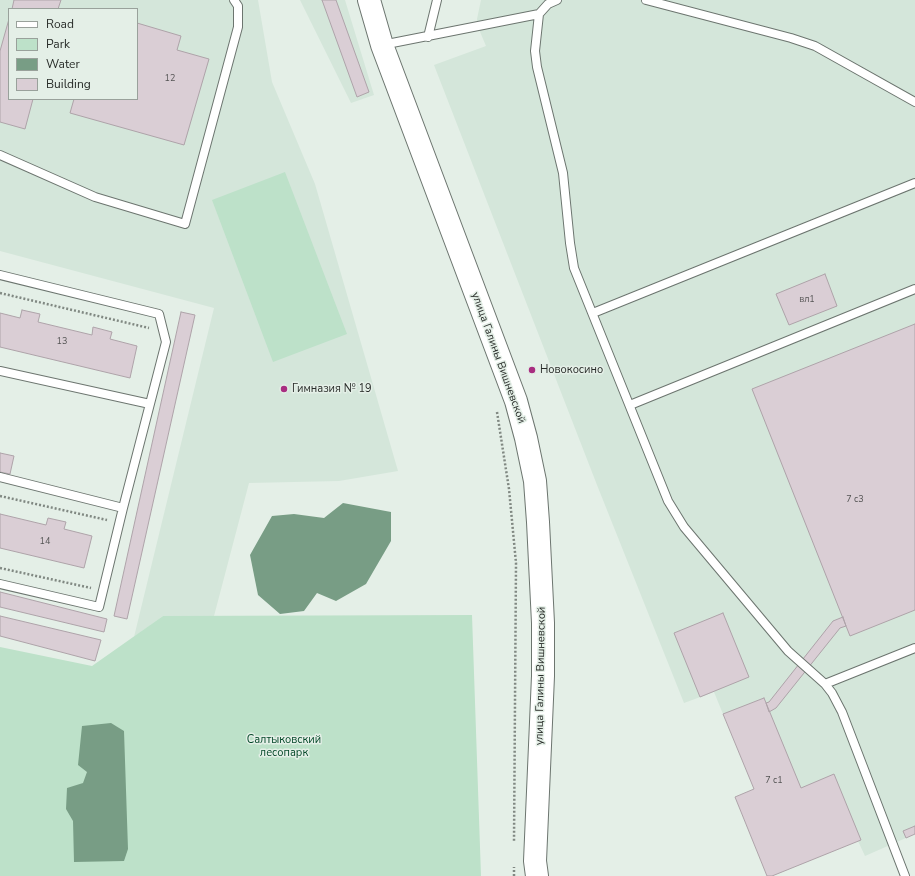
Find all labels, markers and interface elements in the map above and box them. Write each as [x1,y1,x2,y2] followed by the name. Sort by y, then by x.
[8,8,138,100] legend
[46,16,74,32] text: Road
[46,36,70,52] text: Park
[46,56,80,72] text: Water
[165,74,175,84] house number: 12
[46,76,91,92] text: Building
[468,291,528,425] street label: улица Галины Вишневской
[799,295,815,305] house number: вл1
[57,337,67,347] house number: 13
[540,363,603,377] place label: Новокосино
[527,365,537,375] marker: Новокосино
[292,382,372,396] place label: Гимназия № 19
[279,384,289,394] marker: Гимназия № 19
[846,495,864,505] house number: 7 с3
[40,537,50,547] house number: 14
[533,607,549,745] street label: улица Галины Вишневской
[247,733,321,759] park label: Салтыковский лесопарк
[765,776,783,786] house number: 7 с1

